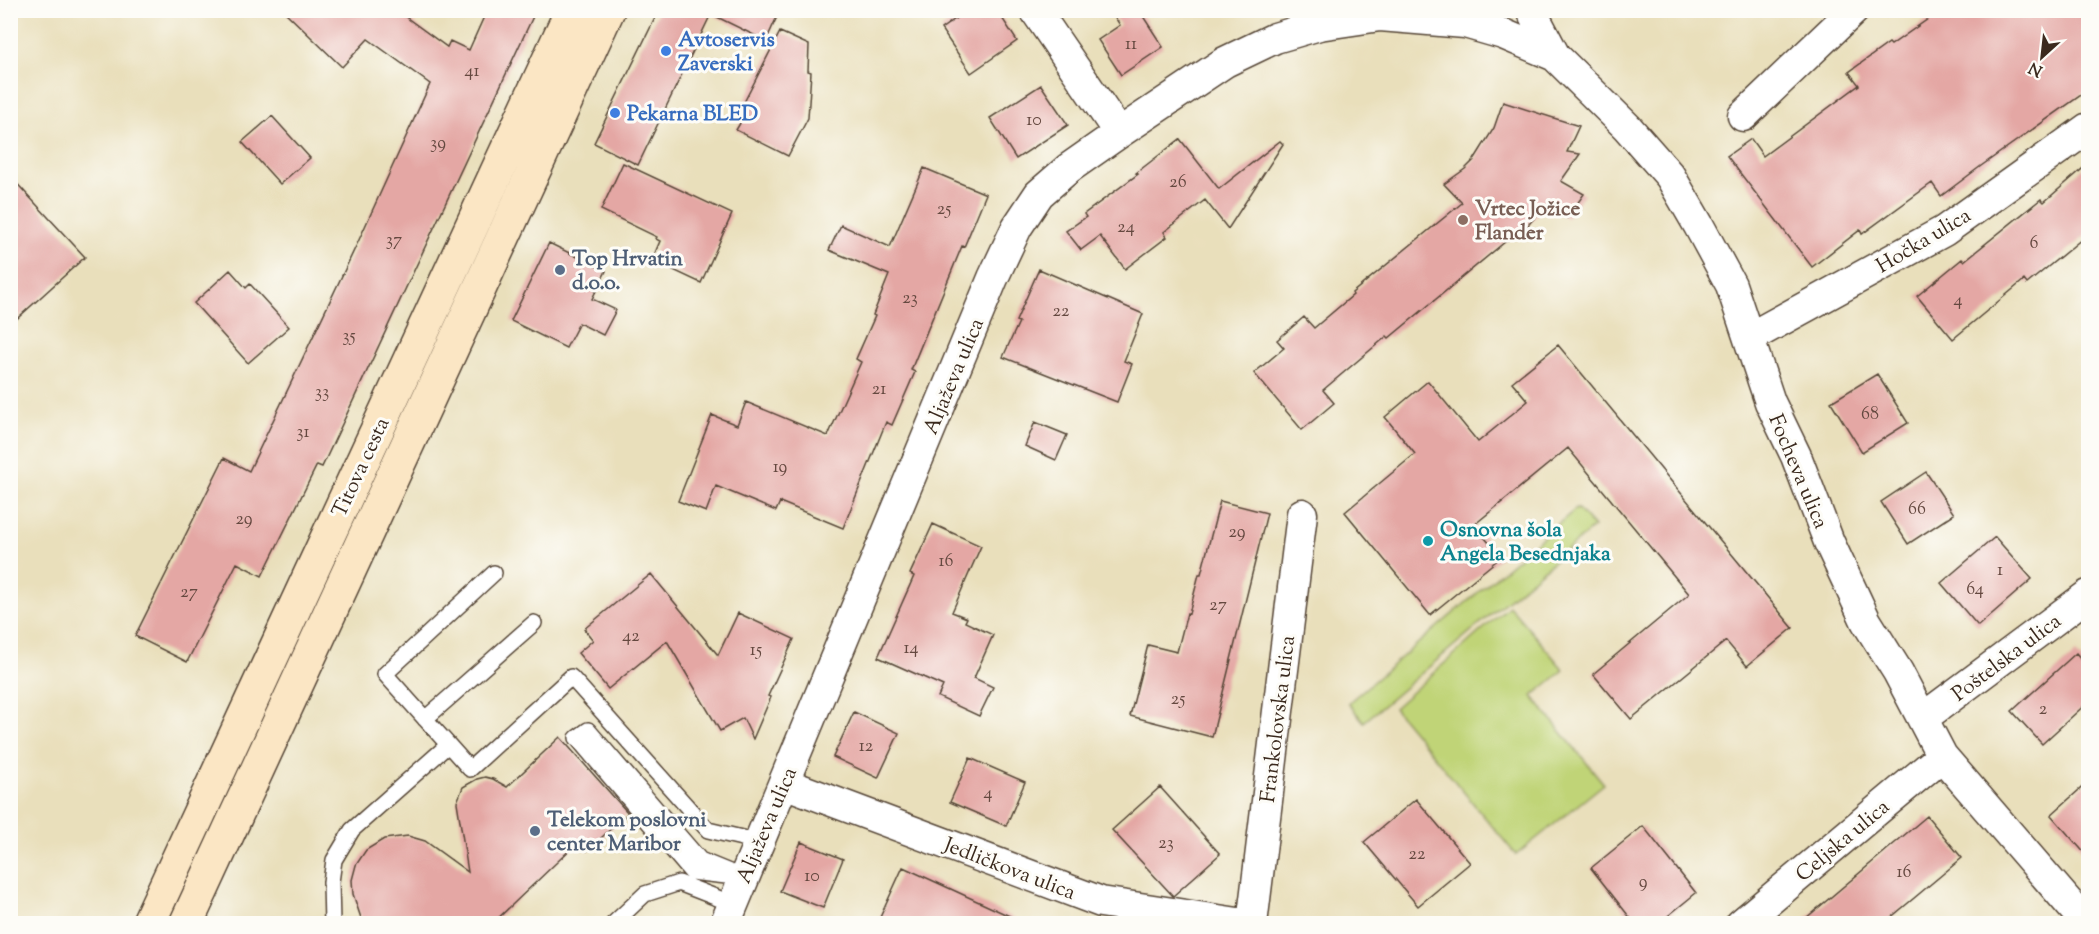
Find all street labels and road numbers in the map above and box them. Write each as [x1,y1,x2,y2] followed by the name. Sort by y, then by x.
[1871,201,1977,282] street label: Hočka ulica
[917,314,993,440] street label: Aljaževa ulica
[1760,410,1835,534] street label: Focheva ulica
[326,413,398,523] street label: Titova cesta
[1946,607,2068,710] street label: Poštelska ulica
[1254,634,1304,804] street label: Frankolovska ulica
[730,763,806,889] street label: Aljaževa ulica
[1790,793,1897,890] street label: Celjska ulica
[938,831,1080,909] street label: Jedličkova ulica

